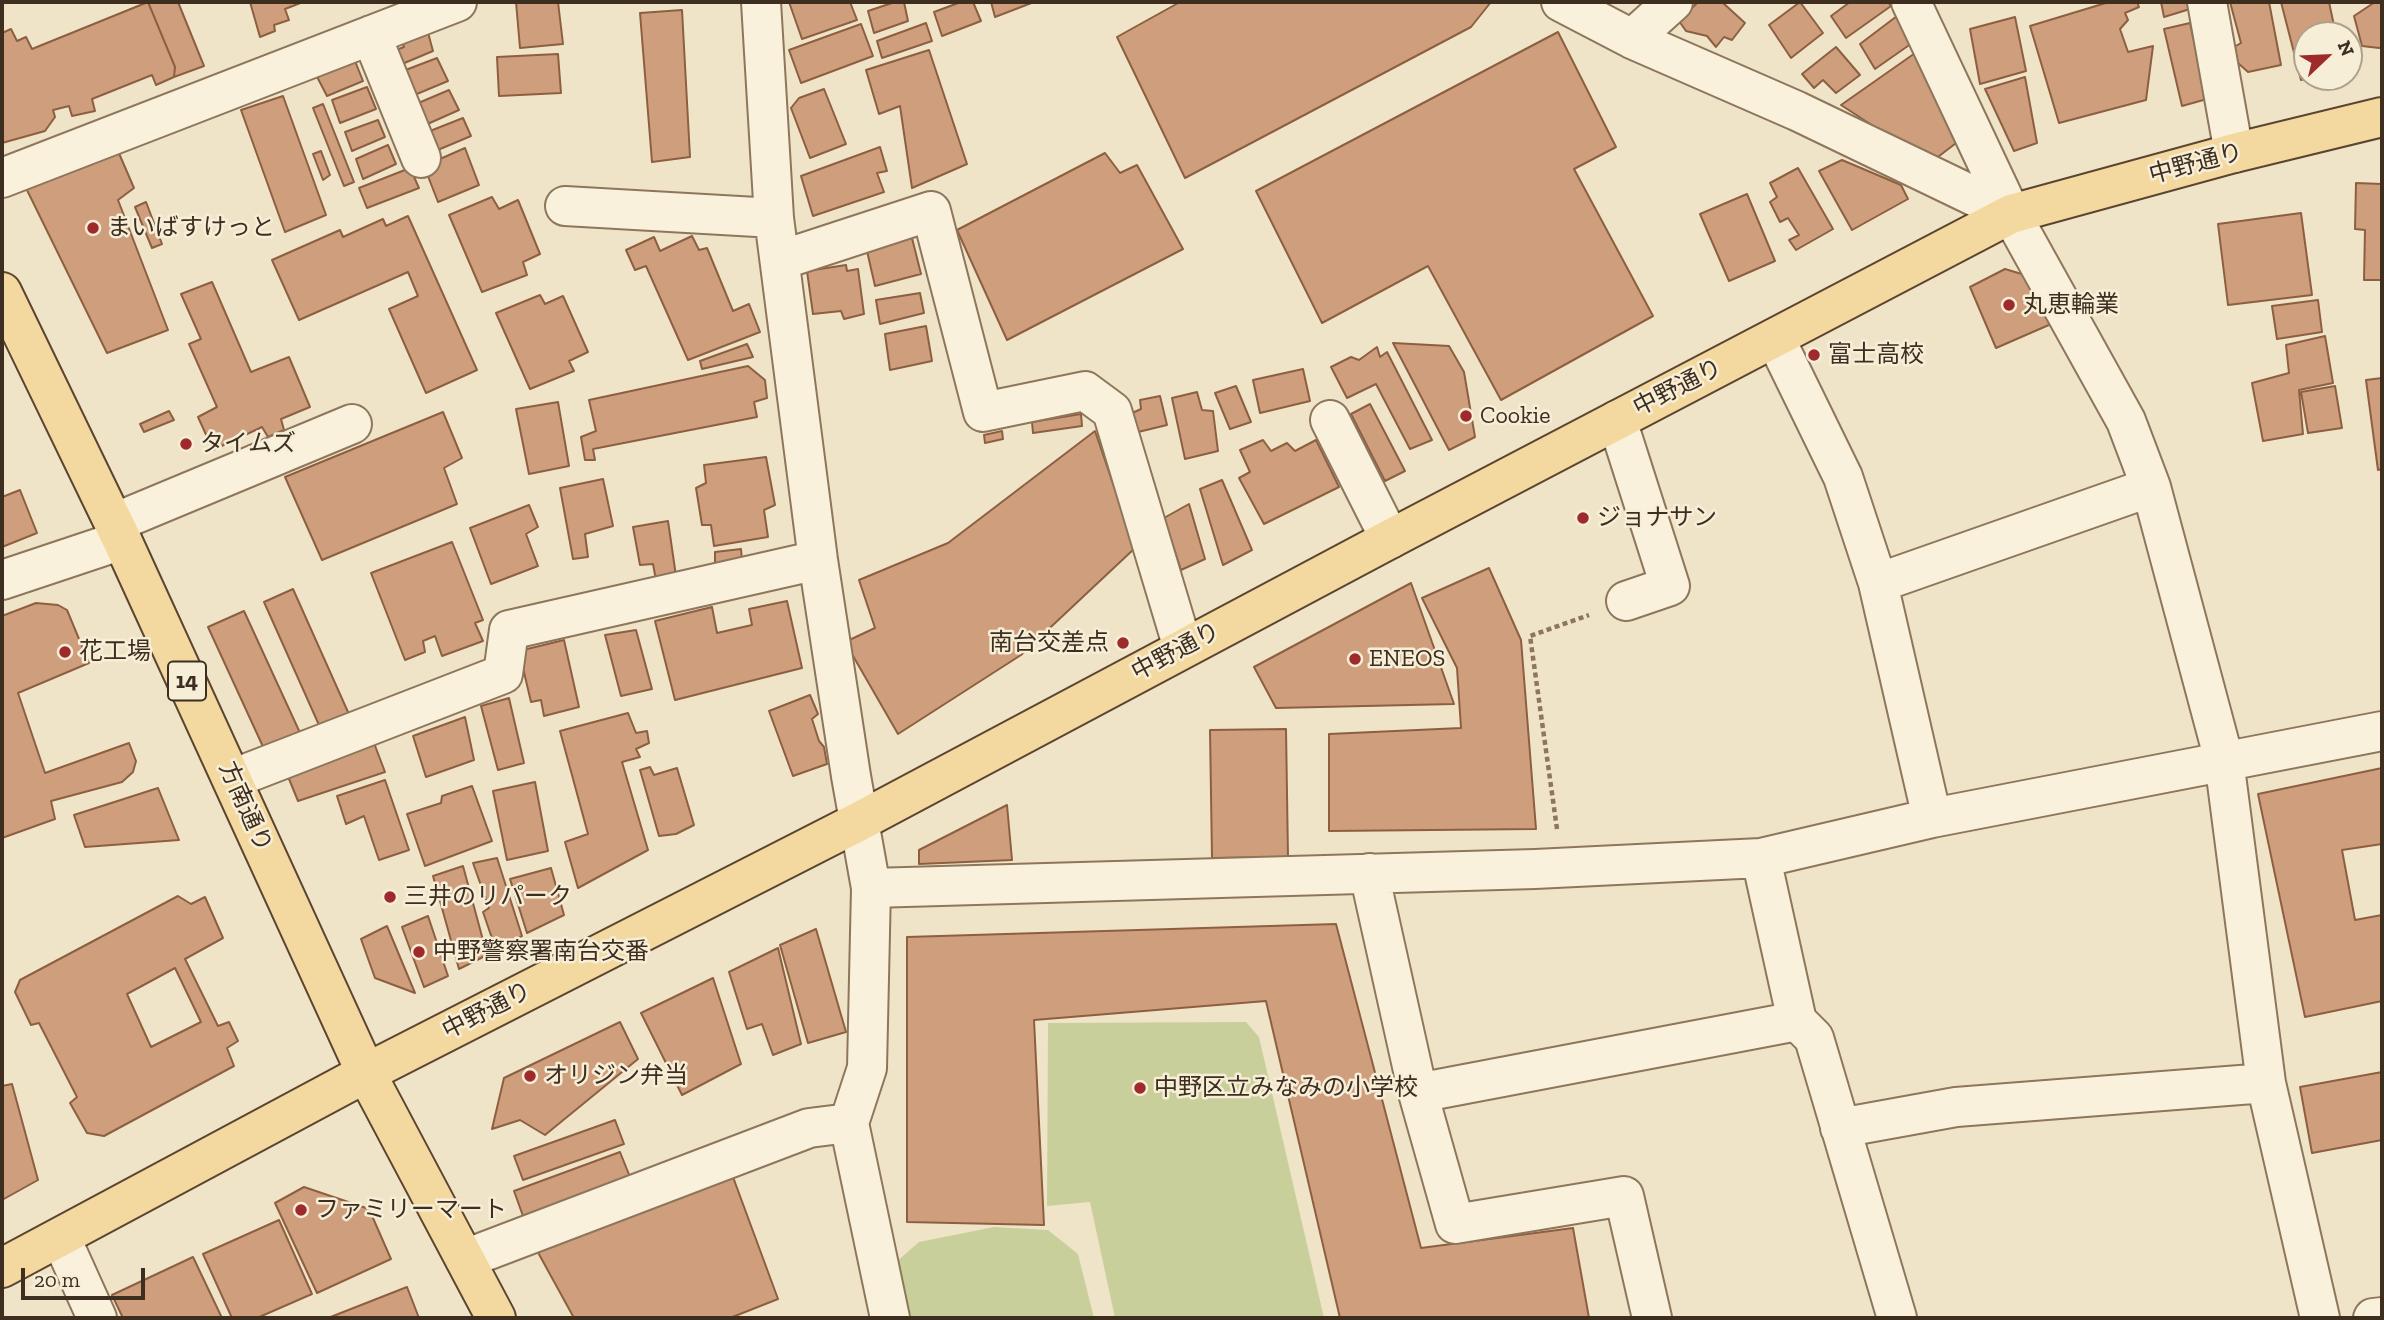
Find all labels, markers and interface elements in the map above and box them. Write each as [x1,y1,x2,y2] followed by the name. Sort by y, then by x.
[2293,21,2363,91] north arrow
[2333,37,2359,60] text: N
[2146,138,2246,190] street label: 中野通り
[107,214,275,242] place label: まいばすけっと
[85,220,101,236] marker: まいばすけっと
[2023,291,2119,319] place label: 丸恵輪業
[2001,297,2017,313] marker: 丸恵輪業
[1828,341,1924,369] place label: 富士高校
[1806,347,1822,363] marker: 富士高校
[1629,353,1727,423] street label: 中野通り
[1480,402,1551,430] place label: Cookie
[1458,408,1474,424] marker: Cookie
[200,430,296,458] place label: タイムズ
[178,436,194,452] marker: タイムズ
[1597,504,1717,532] place label: ジョナサン
[1575,510,1591,526] marker: ジョナサン
[1127,617,1225,687] street label: 中野通り
[989,629,1109,657] place label: 南台交差点
[1115,635,1131,651] marker: 南台交差点
[79,638,151,666] place label: 花工場
[57,644,73,660] marker: 花工場
[1369,645,1445,673] place label: ENEOS
[1347,651,1363,667] marker: ENEOS
[168,662,206,701] road number: 14
[212,757,278,857] street label: 方南通り
[404,883,572,911] place label: 三井のリパーク
[382,889,398,905] marker: 三井のリパーク
[433,938,649,966] place label: 中野警察署南台交番
[411,944,427,960] marker: 中野警察署南台交番
[438,976,536,1046] street label: 中野通り
[544,1062,688,1090] place label: オリジン弁当
[522,1068,538,1084] marker: オリジン弁当
[1154,1074,1418,1102] place label: 中野区立みなみの小学校
[1132,1080,1148,1096] marker: 中野区立みなみの小学校
[315,1196,507,1224] place label: ファミリーマート
[293,1202,309,1218] marker: ファミリーマート
[24,1254,149,1298] scale bar
[34,1267,80,1292] text: 20 m

